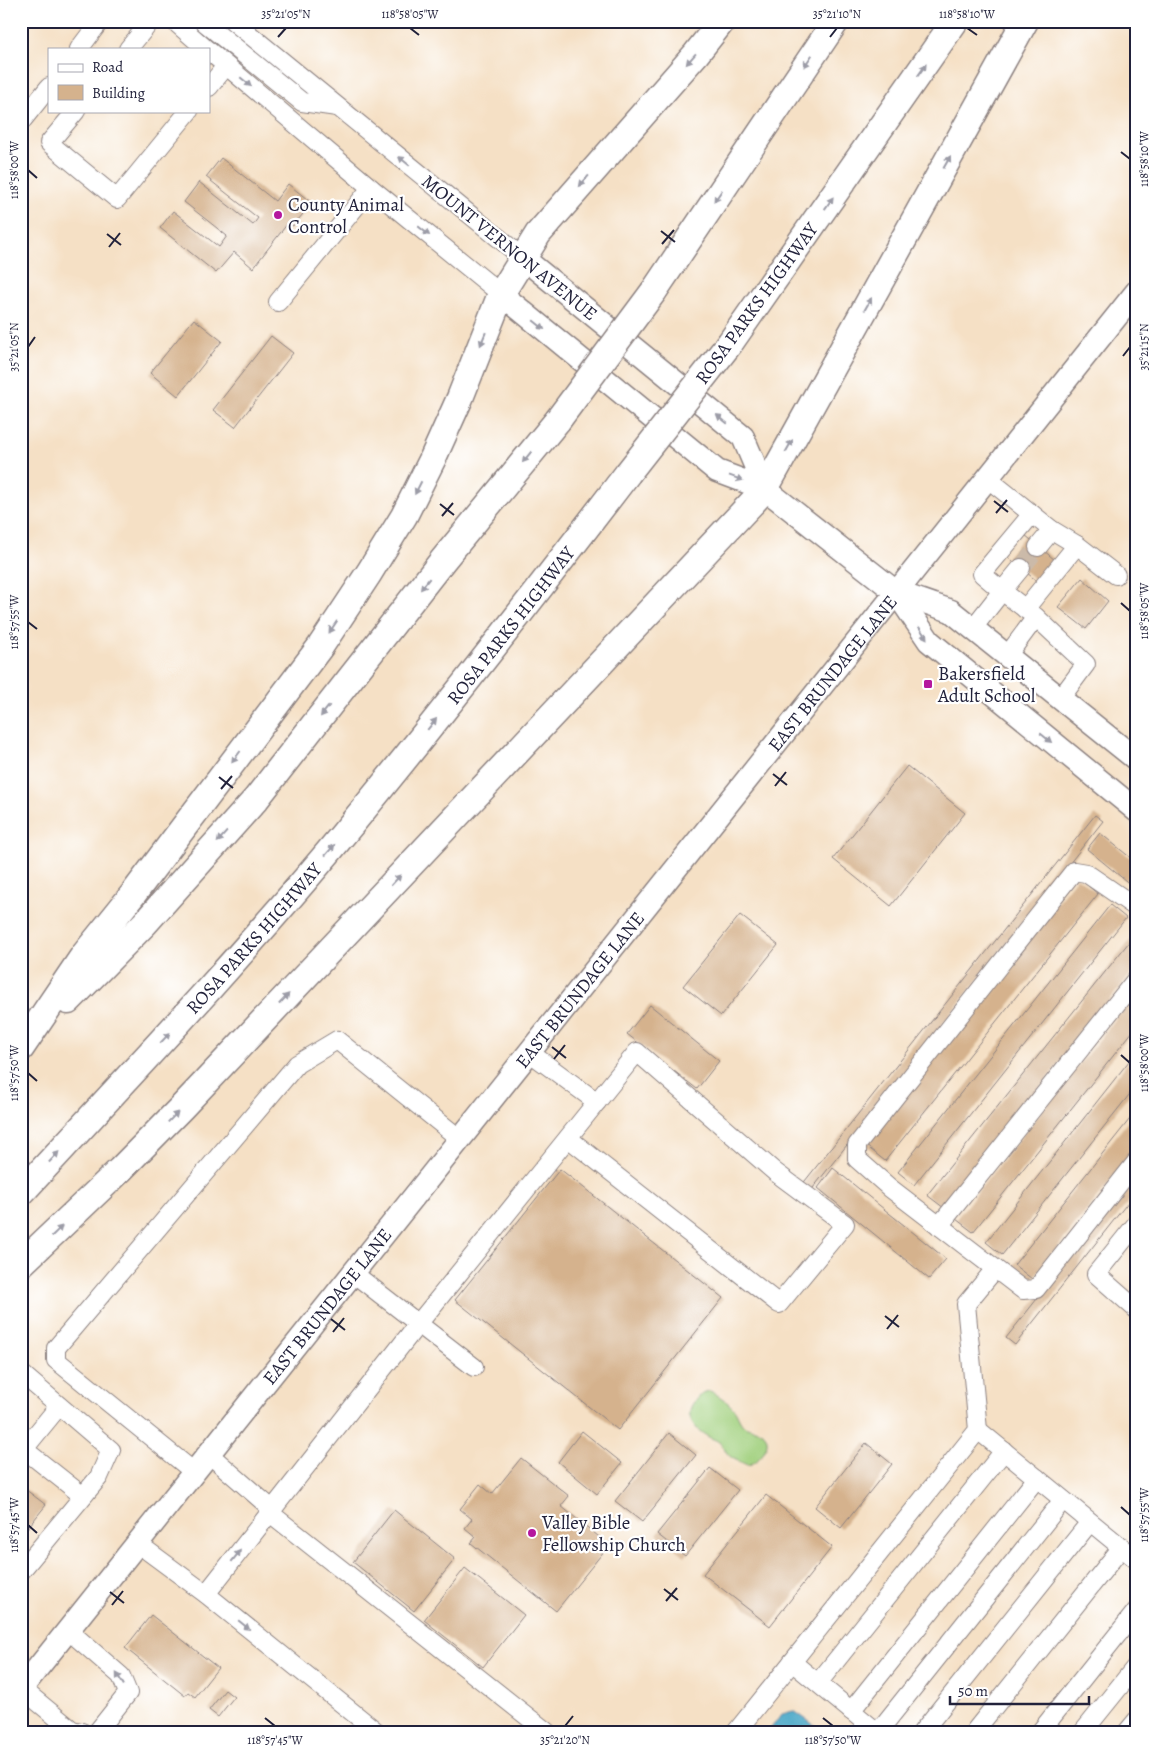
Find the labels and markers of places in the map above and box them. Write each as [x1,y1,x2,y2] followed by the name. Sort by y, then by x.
[288,192,404,240] place label: County Animal Control
[272,209,284,221] marker: County Animal Control
[937,661,1036,709] place label: Bakersfield Adult School
[922,678,934,690] marker: Bakersfield Adult School
[541,1510,686,1558] place label: Valley Bible Fellowship Church
[526,1527,538,1539] marker: Valley Bible Fellowship Church

